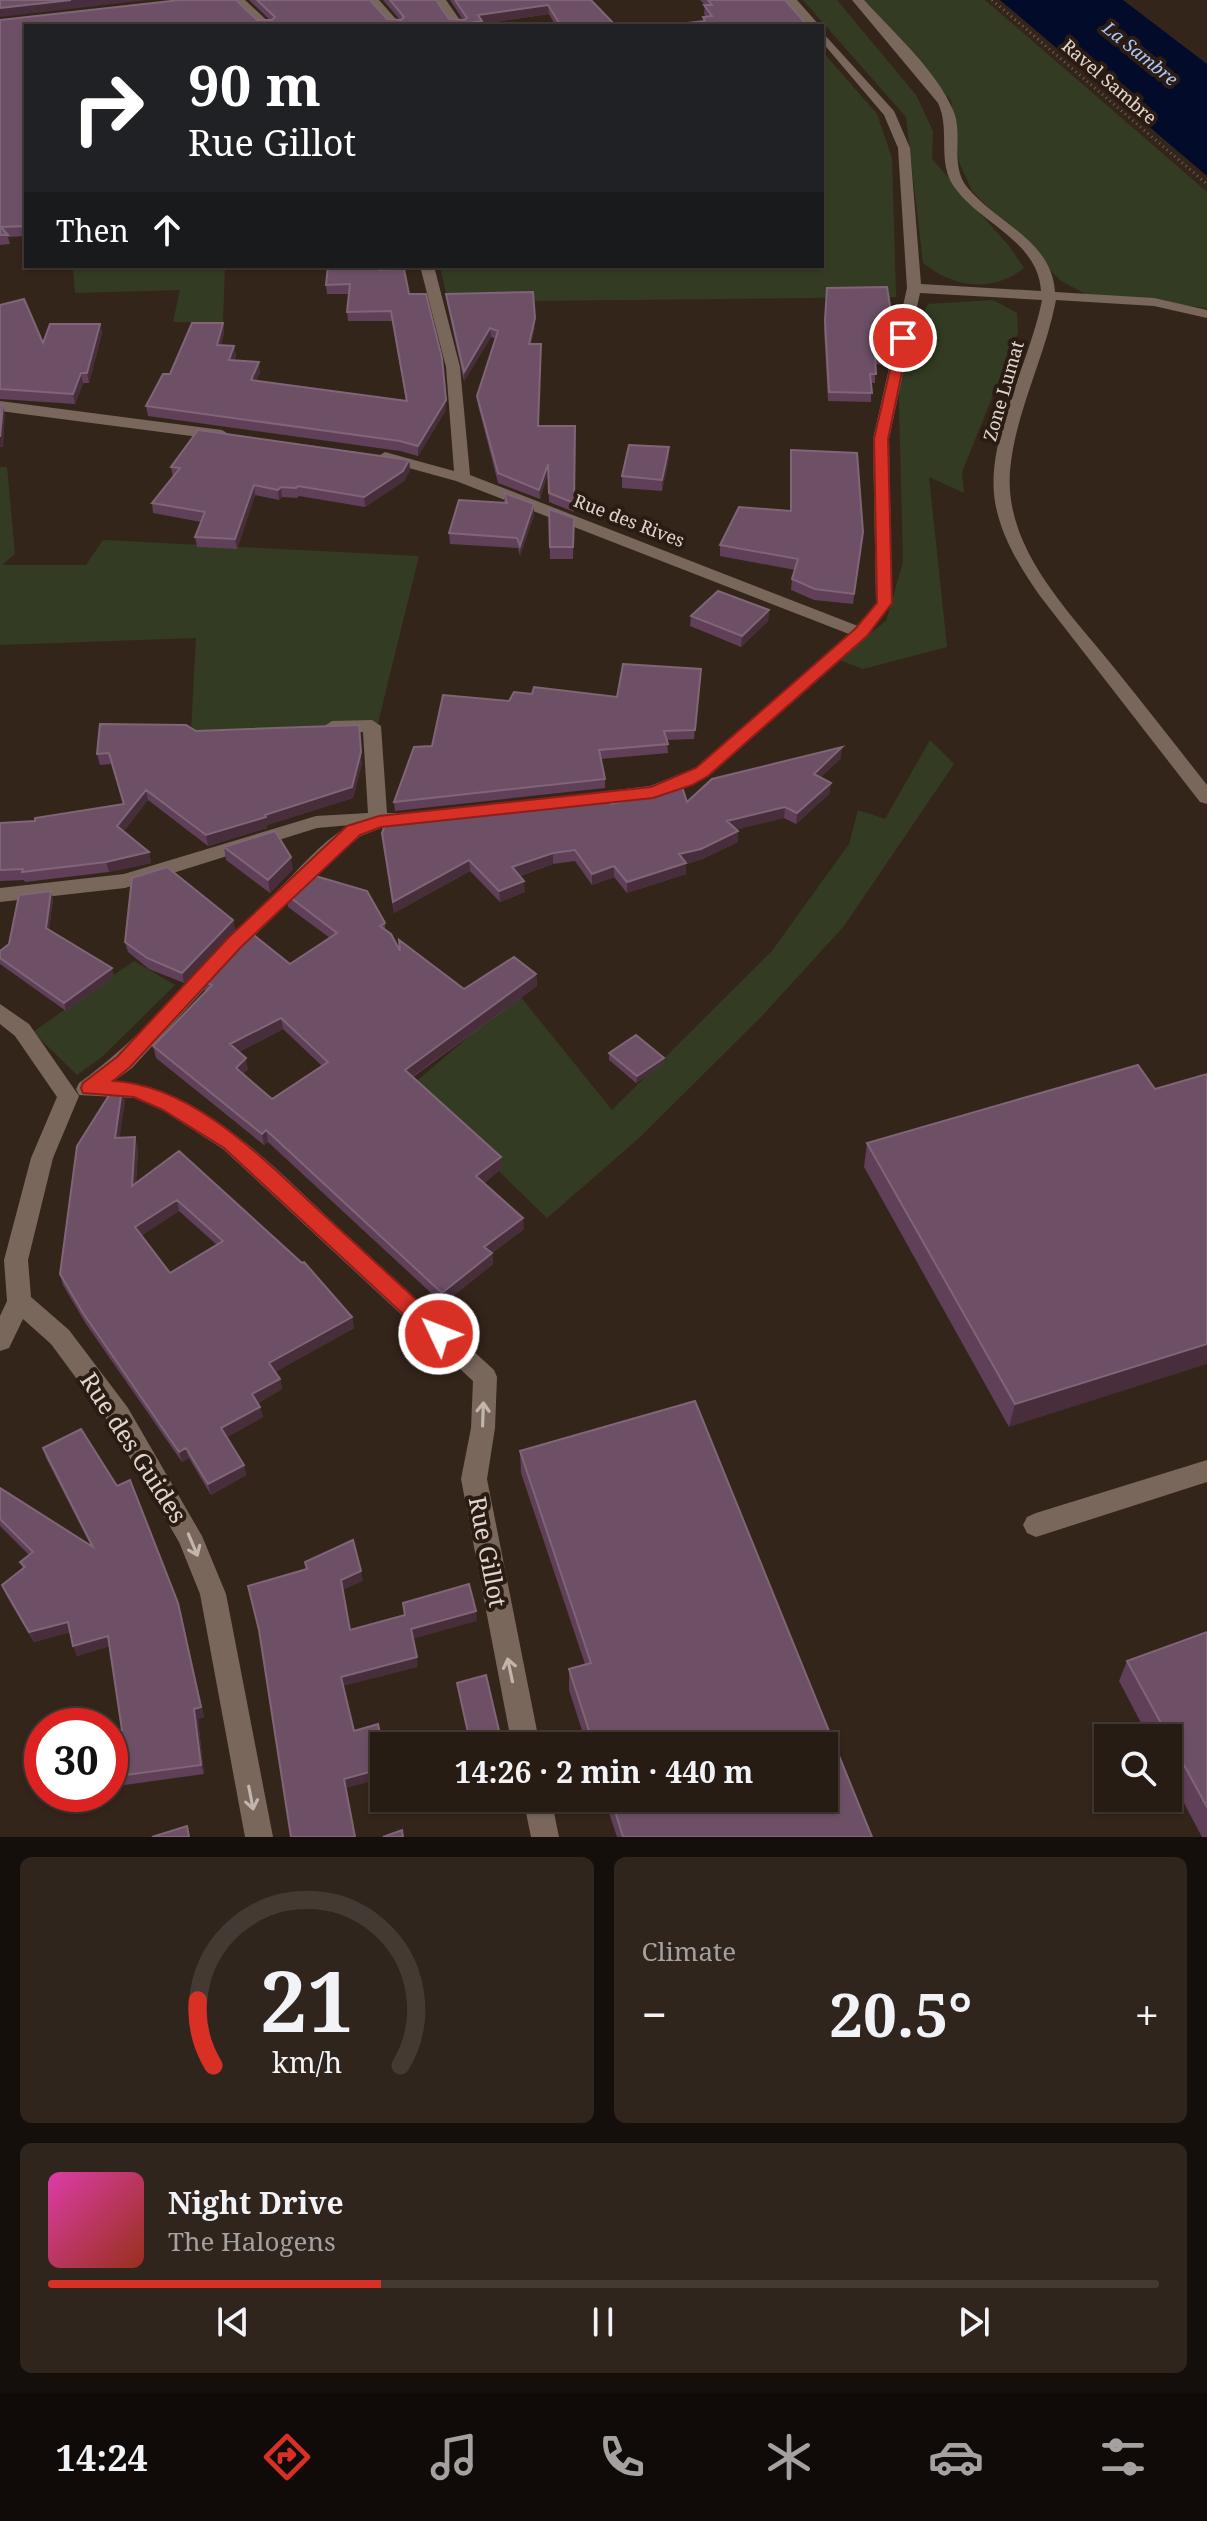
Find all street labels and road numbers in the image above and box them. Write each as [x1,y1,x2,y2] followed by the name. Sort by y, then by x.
[1057,33,1162,129] street label: Ravel Sambre
[977,338,1029,444] street label: Zone Lumat
[571,488,688,552] street label: Rue des Rives
[73,1366,195,1529] street label: Rue des Guides
[462,1494,515,1610] street label: Rue Gillot

